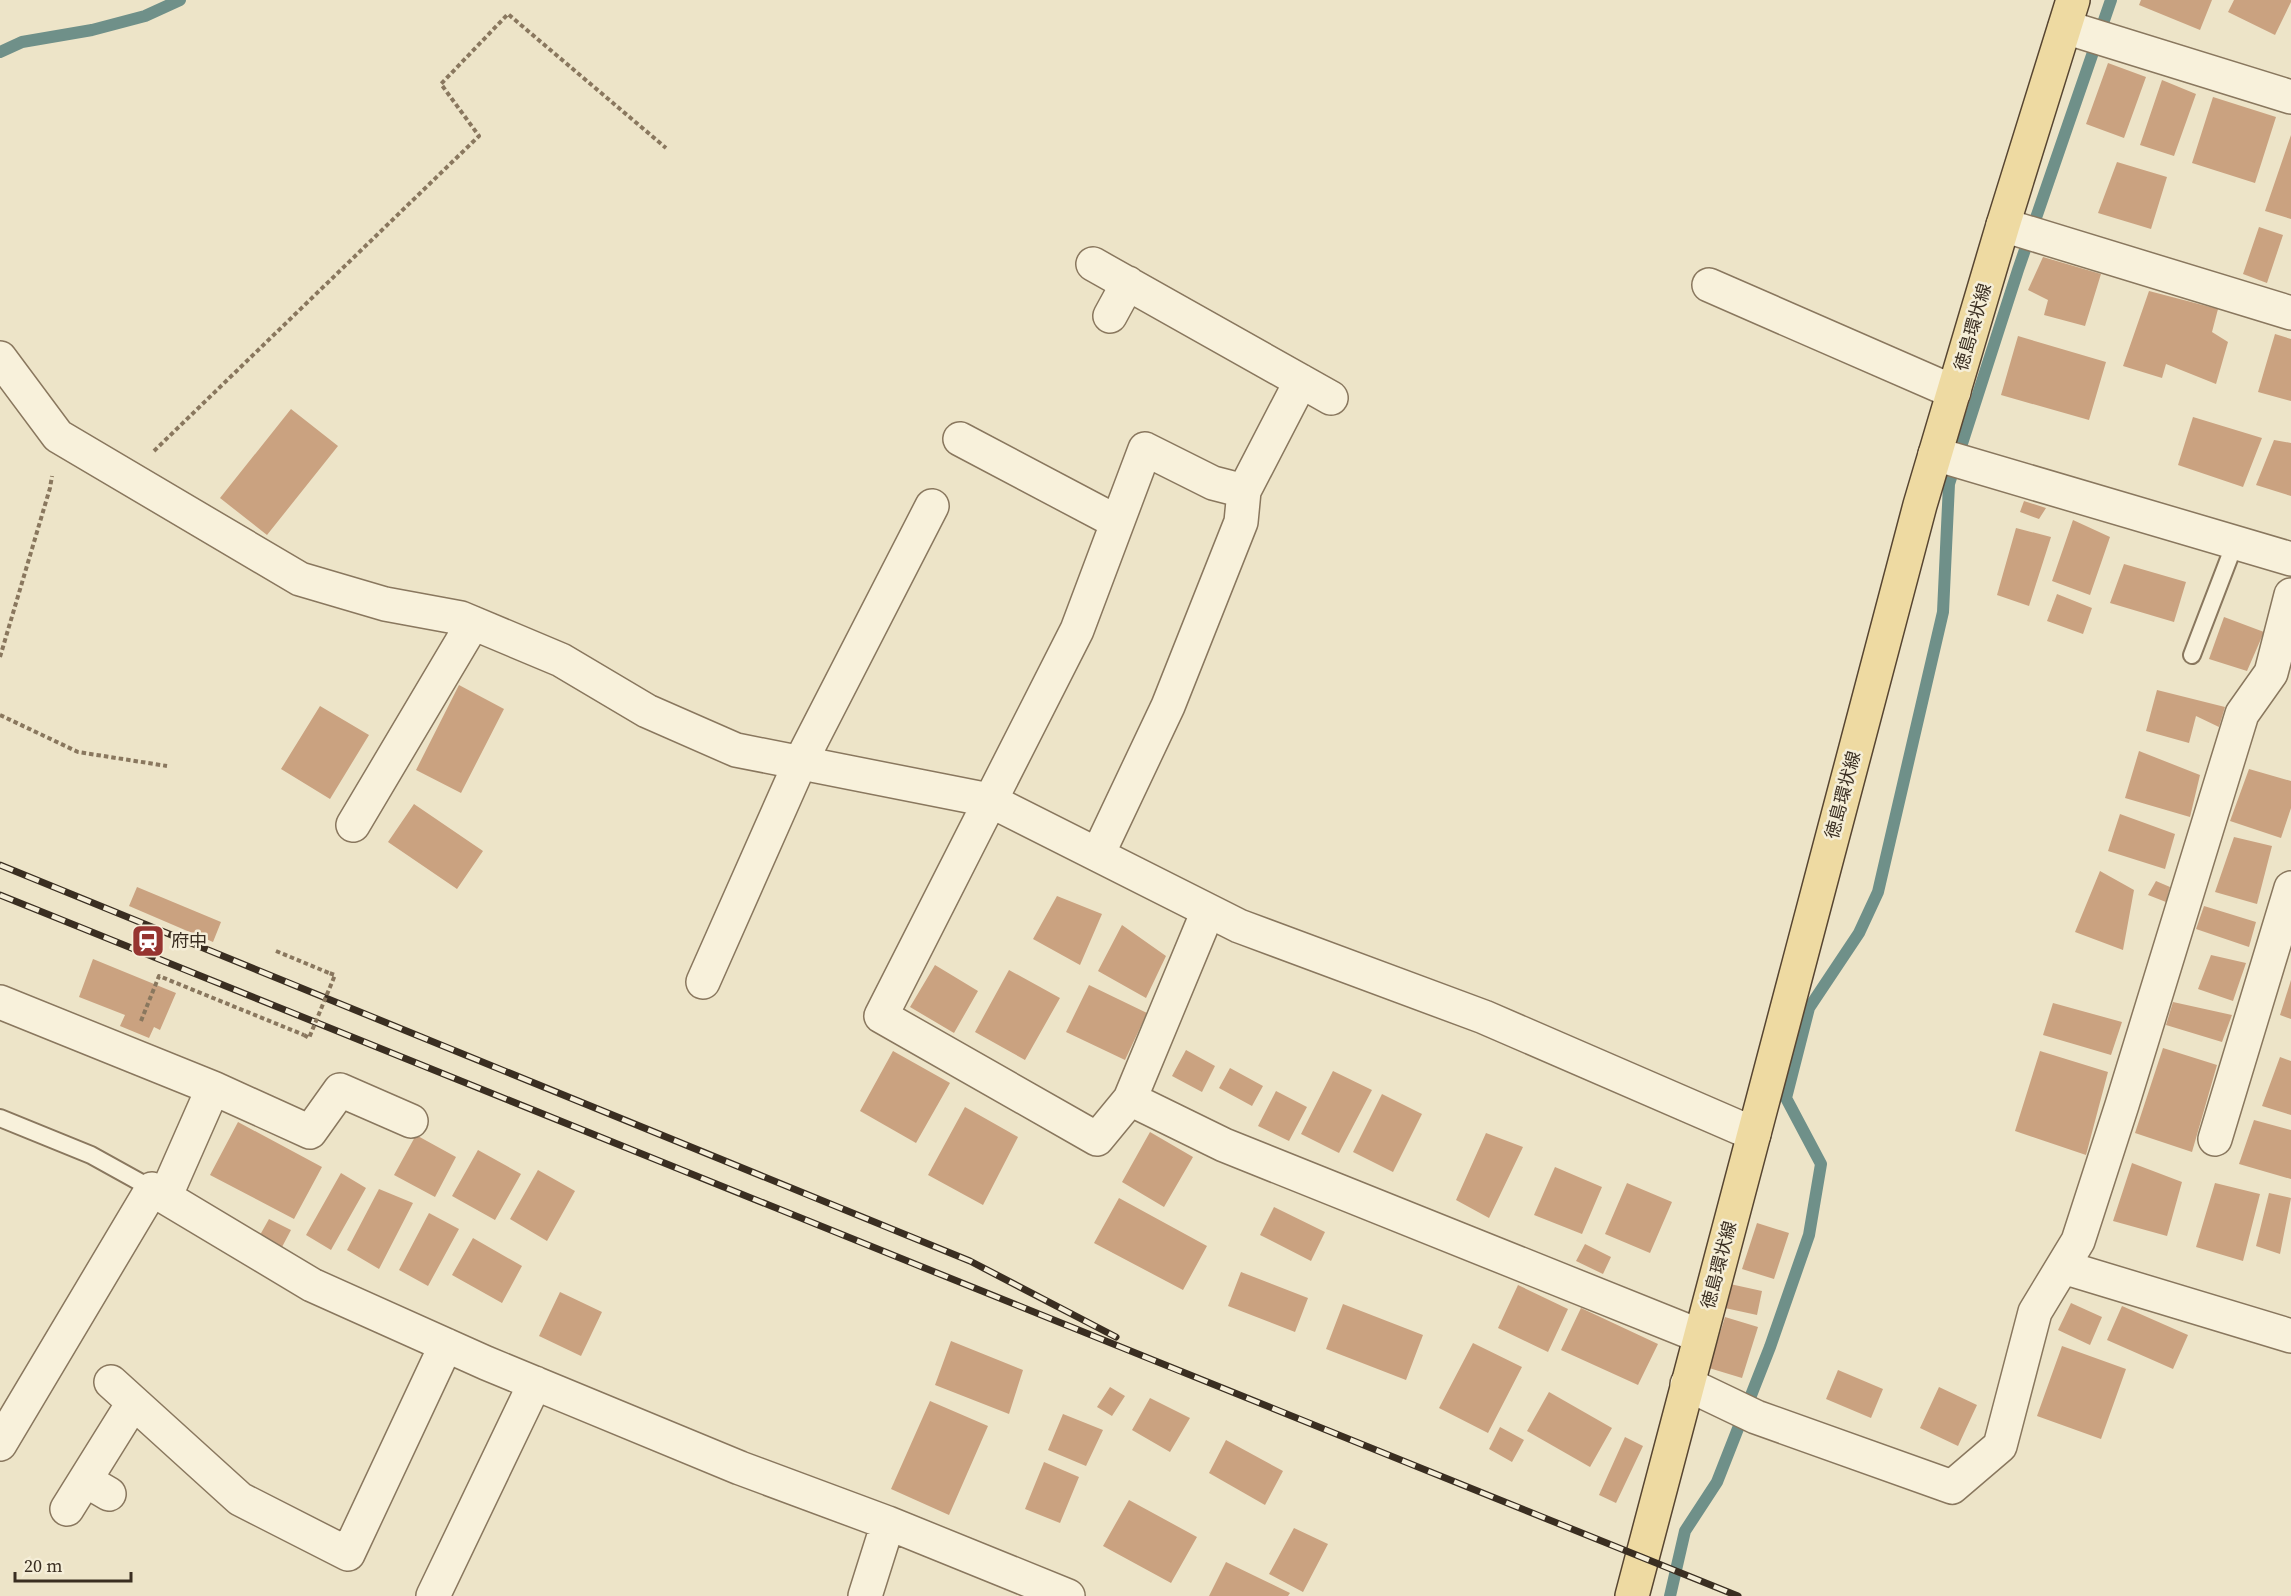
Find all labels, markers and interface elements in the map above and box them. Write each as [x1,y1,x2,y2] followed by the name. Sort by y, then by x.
[1948,280,1997,374] street label: 徳島環状線
[1819,748,1866,842] street label: 徳島環状線
[130,923,166,959] station icon: 府中
[171,928,207,953] place label: 府中
[1695,1218,1742,1312] street label: 徳島環状線
[15,1545,130,1583] scale bar
[24,1553,62,1578] text: 20 m

